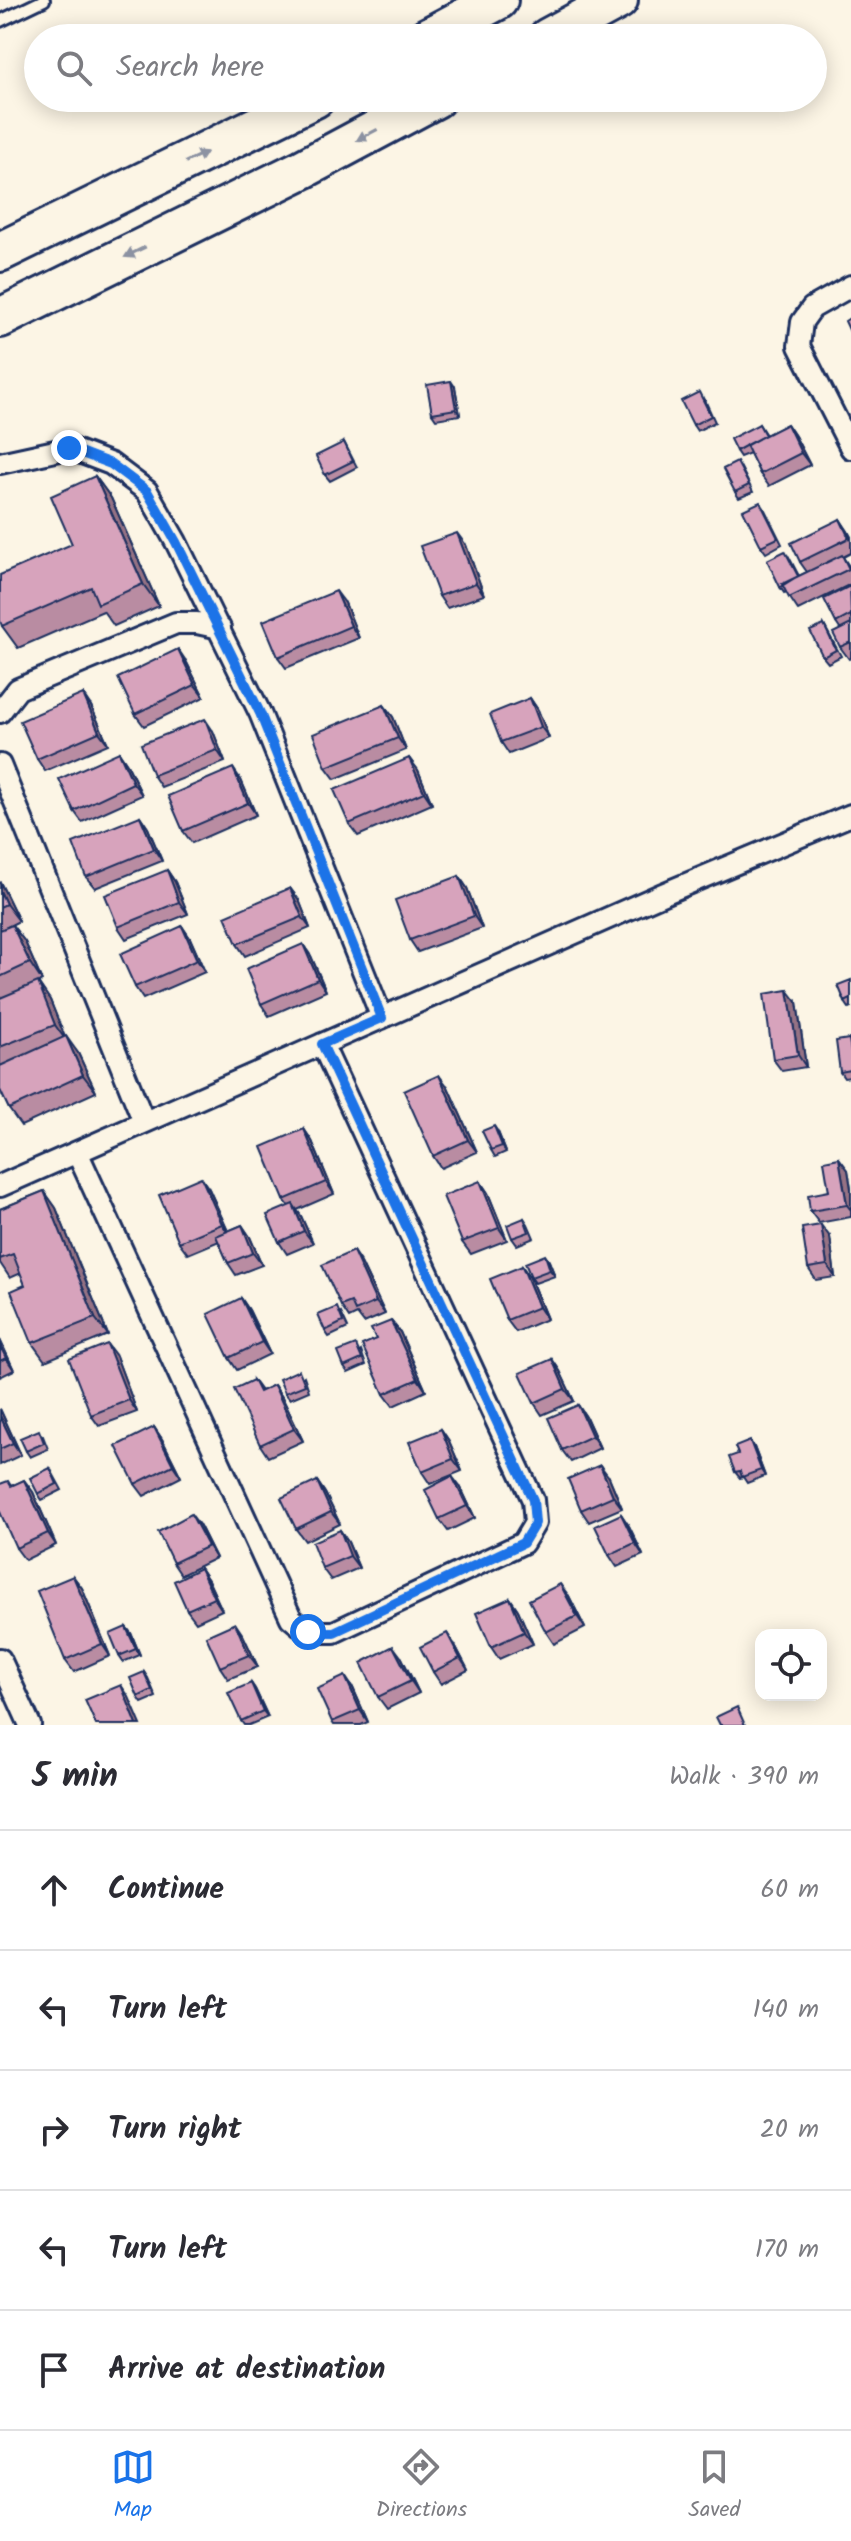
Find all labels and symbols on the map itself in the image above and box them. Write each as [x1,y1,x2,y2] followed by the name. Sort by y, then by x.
[355,128,378,141] one-way arrow
[185,151,208,164] one-way arrow
[123,245,146,259] one-way arrow
[51,430,87,466] route end
[290,1614,326,1650] route start

